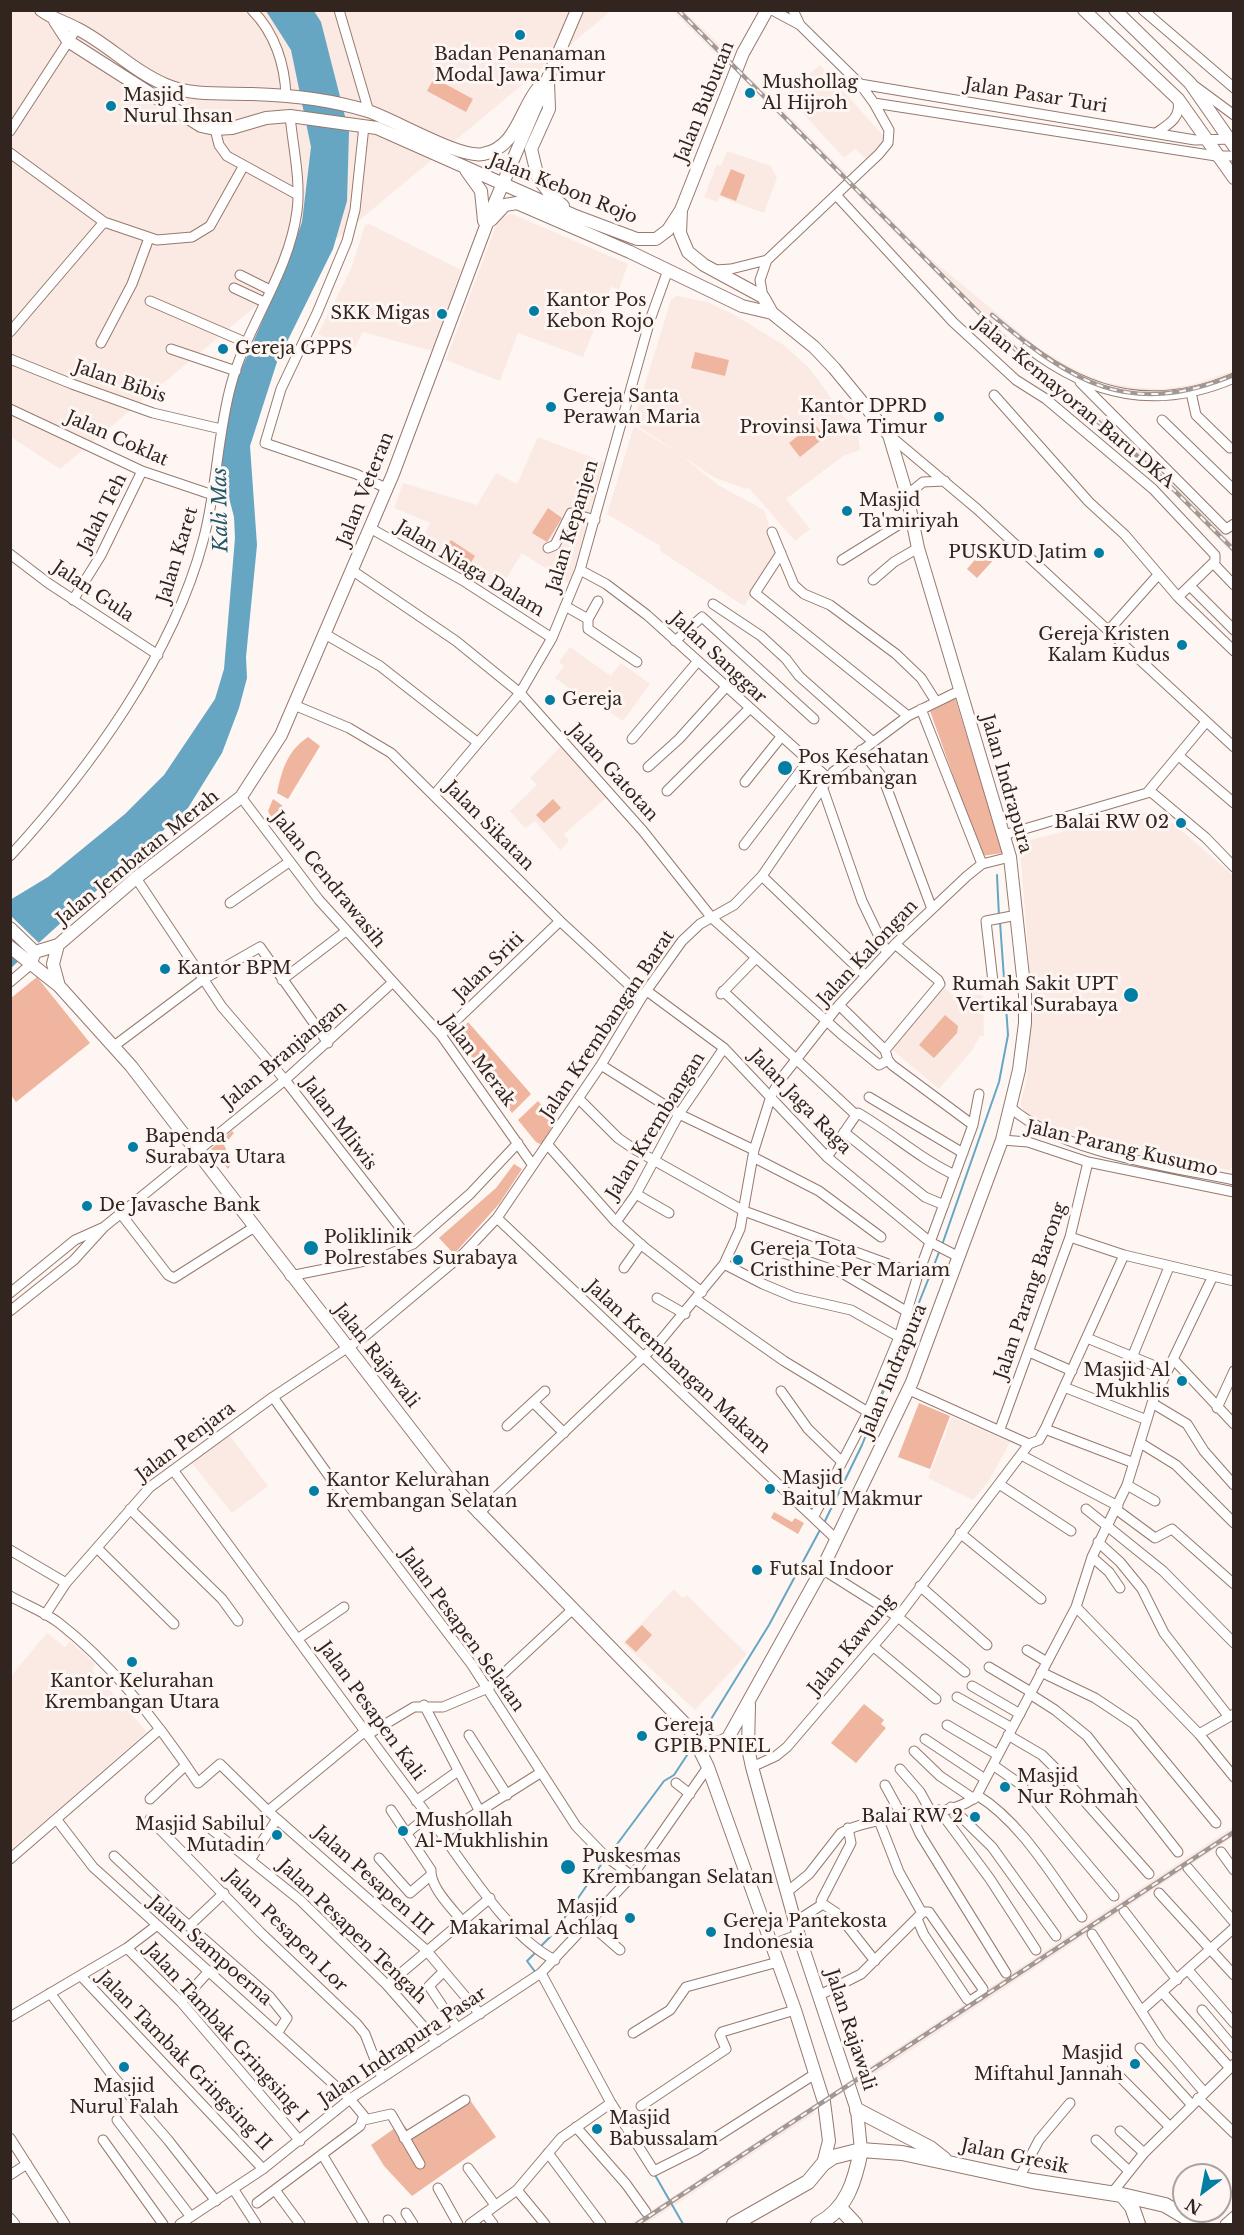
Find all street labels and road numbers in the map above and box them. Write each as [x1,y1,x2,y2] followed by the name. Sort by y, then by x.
[671,38,739,166] street label: Jalan Bubutan
[963,74,1109,118] street label: Jalan Pasar Turi
[486,149,640,229] street label: Jalan Kebon Rojo
[969,313,1179,493] street label: Jalan Kemayoran Baru DKA
[71,356,169,408] street label: Jalan Bibis
[62,407,172,471] street label: Jalan Coklat
[333,429,399,549] street label: Jalan Veteran
[543,458,603,594] street label: Jalan Kepanjen
[74,470,132,556] street label: Jalah Teh
[153,504,203,606] street label: Jalan Karet
[392,516,548,622] street label: Jalan Niaga Dalam
[48,557,138,627] street label: Jalan Gula
[665,608,771,708] street label: Jalan Sanggar
[976,712,1036,856] street label: Jalan Indrapura
[564,720,662,826] street label: Jalan Gatotan
[440,777,538,875] street label: Jalan Sikatan
[52,786,224,930] street label: Jalan Jembatan Merah
[266,807,390,953] street label: Jalan Cendrawasih
[813,896,923,1010] street label: Jalan Kalongan
[537,926,679,1124] street label: Jalan Krembangan Barat
[449,928,529,1006] street label: Jalan Sriti
[218,997,352,1113] street label: Jalan Branjangan
[437,1011,519,1111] street label: Jalan Merak
[745,1045,855,1159] street label: Jalan Jaga Raga
[602,1049,710,1203] street label: Jalan Krembangan
[297,1073,381,1175] street label: Jalan Mliwis
[1024,1116,1220,1182] street label: Jalan Parang Kusumo
[991,1200,1071,1382] street label: Jalan Parang Barong
[581,1276,775,1458] street label: Jalan Krembangan Makam
[329,1300,423,1412] street label: Jalan Rajawali
[856,1301,932,1441] street label: Jalan Indrapura
[132,1398,240,1486] street label: Jalan Penjara
[395,1544,529,1716] street label: Jalan Pesapen Selatan
[804,1591,900,1699] street label: Jalan Kawung
[313,1637,429,1785] street label: Jalan Pesapen Kali
[309,1822,437,1940] street label: Jalan Pesapen III
[273,1855,431,2009] street label: Jalan Pesapen Tengah
[220,1865,352,1997] street label: Jalan Pesapen Lor
[144,1892,276,2010] street label: Jalan Sampoerna
[140,1939,312,2127] street label: Jalan Tambak Gringsing I
[93,1967,275,2155] street label: Jalan Tambak Gringsing II
[820,1967,880,2093] street label: Jalan Rajawali
[315,1983,491,2111] street label: Jalan Indrapura Pasar
[959,2135,1071,2179] street label: Jalan Gresik

